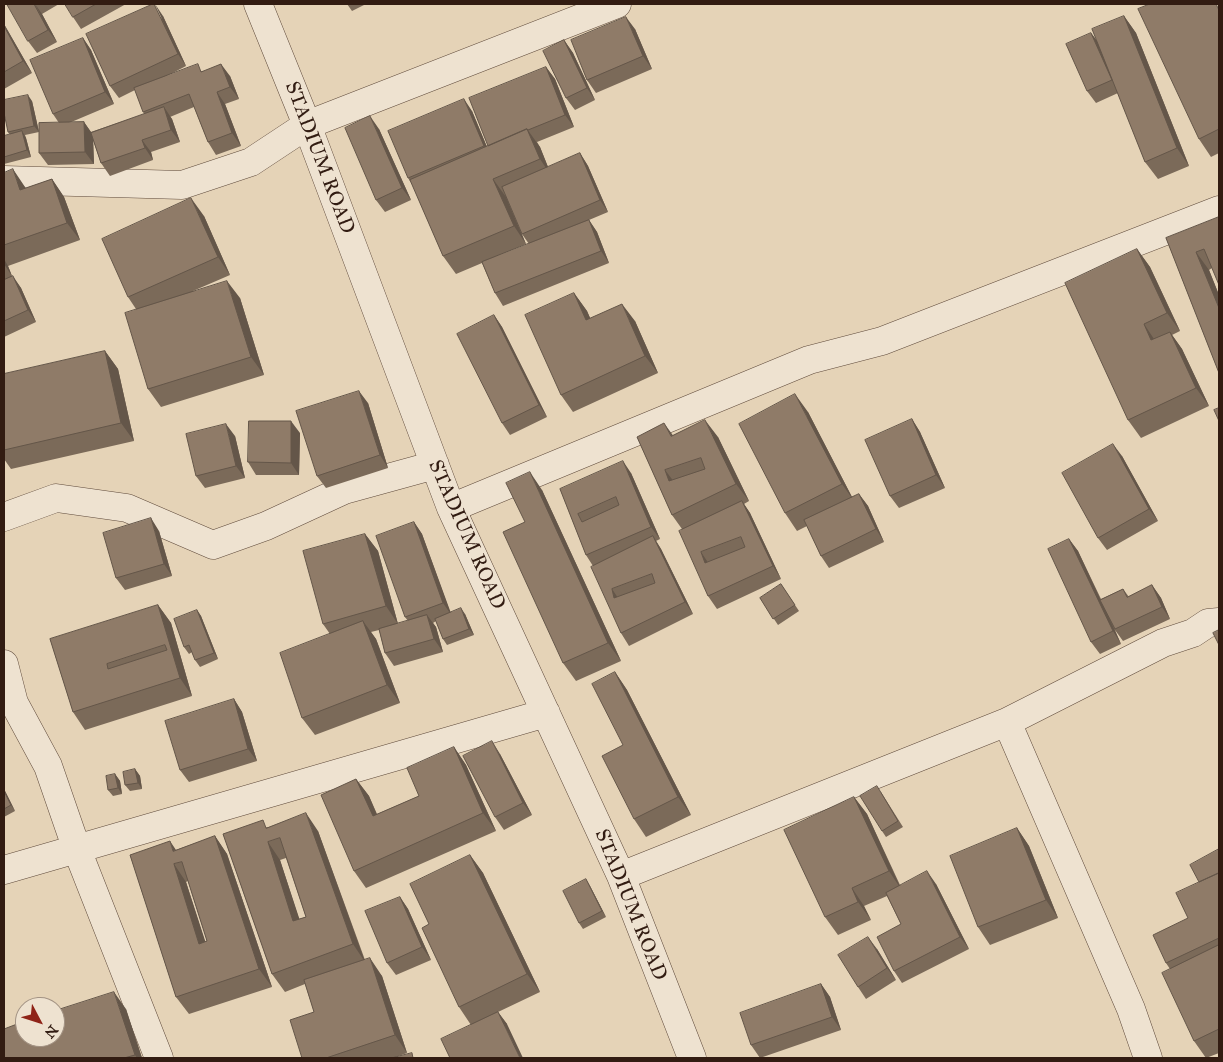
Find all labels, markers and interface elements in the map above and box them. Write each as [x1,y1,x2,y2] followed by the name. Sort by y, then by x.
[279,79,359,237] street label: STADIUM ROAD
[422,457,510,613] street label: STADIUM ROAD
[589,826,671,984] street label: STADIUM ROAD
[15,997,65,1047] north arrow
[41,1021,61,1041] text: N

